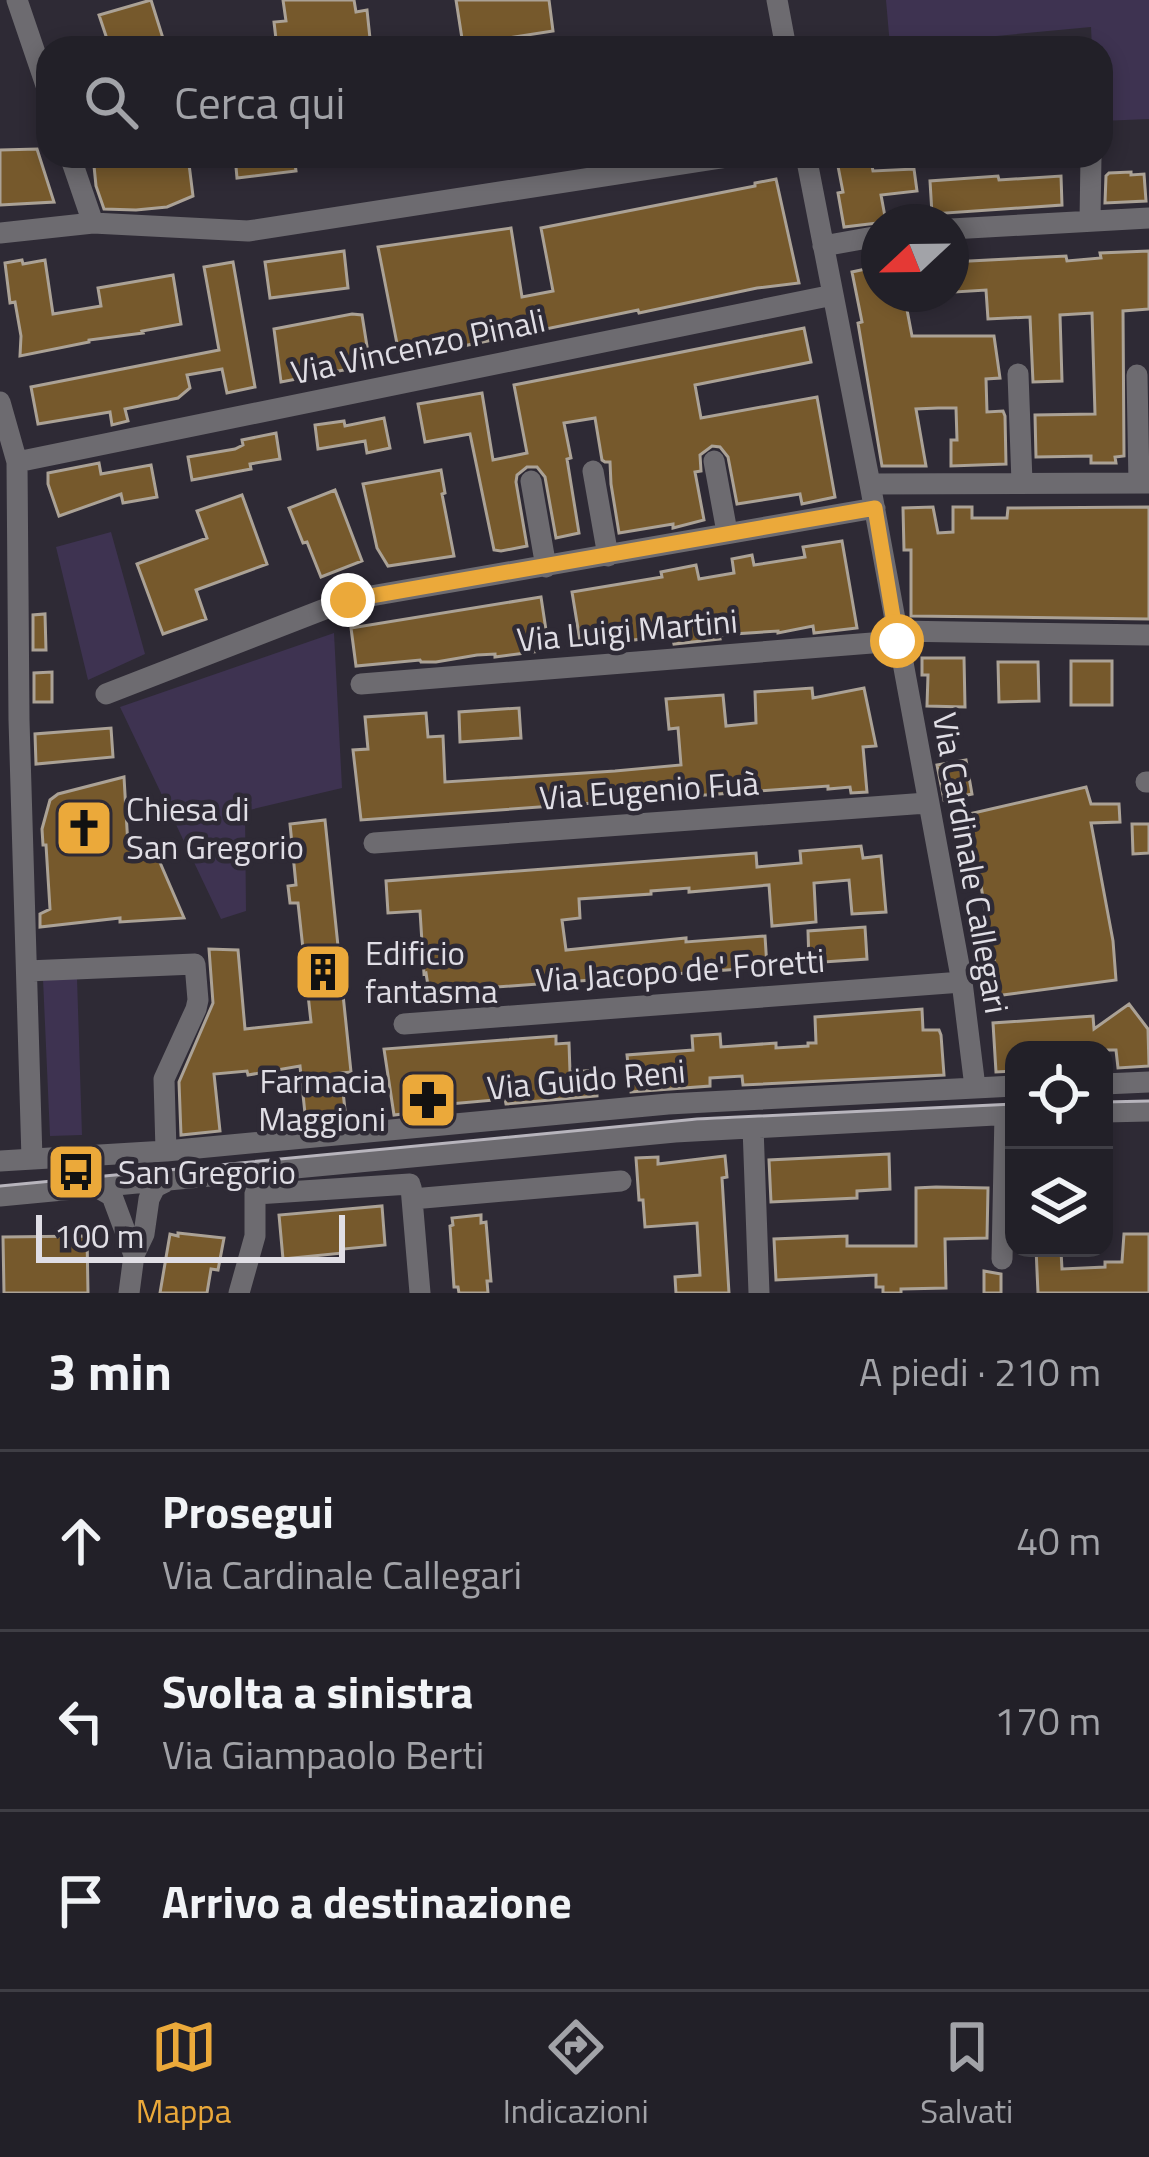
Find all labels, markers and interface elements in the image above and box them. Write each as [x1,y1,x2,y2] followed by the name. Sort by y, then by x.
[36,36,1113,168] search box
[174,68,345,136] text: Cerca qui
[78,69,144,135] icon: search
[861,204,969,312] north arrow
[286,295,550,397] street label: Via Vincenzo Pinali
[321,573,375,627] route end
[514,595,740,665] street label: Via Luigi Martini
[870,614,924,668] route start
[920,709,1022,1017] street label: Via Cardinale Callegari
[538,757,760,823] street label: Via Eugenio Fuà
[126,784,304,872] place label: Chiesa di San Gregorio
[53,797,115,859] church icon: Chiesa di San Gregorio
[365,928,498,1016] place label: Edificio fantasma
[534,935,826,1005] street label: Via Jacopo de' Foretti
[292,941,354,1003] building icon: Edificio fantasma
[1005,1041,1113,1257] map controls
[1005,1041,1113,1149] button: locate
[485,1045,687,1113] street label: Via Guido Reni
[258,1056,386,1144] place label: Farmacia Maggioni
[397,1069,459,1131] pharmacy icon: Farmacia Maggioni
[45,1141,107,1203] bus stop icon: San Gregorio
[118,1147,296,1197] place label: San Gregorio
[1005,1149,1113,1257] button: layers
[36,1209,345,1262] scale bar
[54,1211,144,1261] text: 100 m
[48,1332,172,1410] text: 3 min
[859,1342,1101,1401] text: A piedi · 210 m
[162,1477,334,1545] text: Prosegui
[48,1508,114,1574] icon: ahead
[1016,1511,1101,1570] text: 40 m
[162,1545,522,1604] text: Via Cardinale Callegari
[162,1657,473,1725] text: Svolta a sinistra
[48,1688,114,1754] icon: left
[994,1691,1101,1750] text: 170 m
[162,1725,484,1784] text: Via Giampaolo Berti
[162,1867,572,1935] text: Arrivo a destinazione
[48,1868,114,1934] icon: arrive
[136,2014,231,2136] tab: Mappa
[503,2014,649,2136] tab: Indicazioni
[920,2014,1013,2136] tab: Salvati

